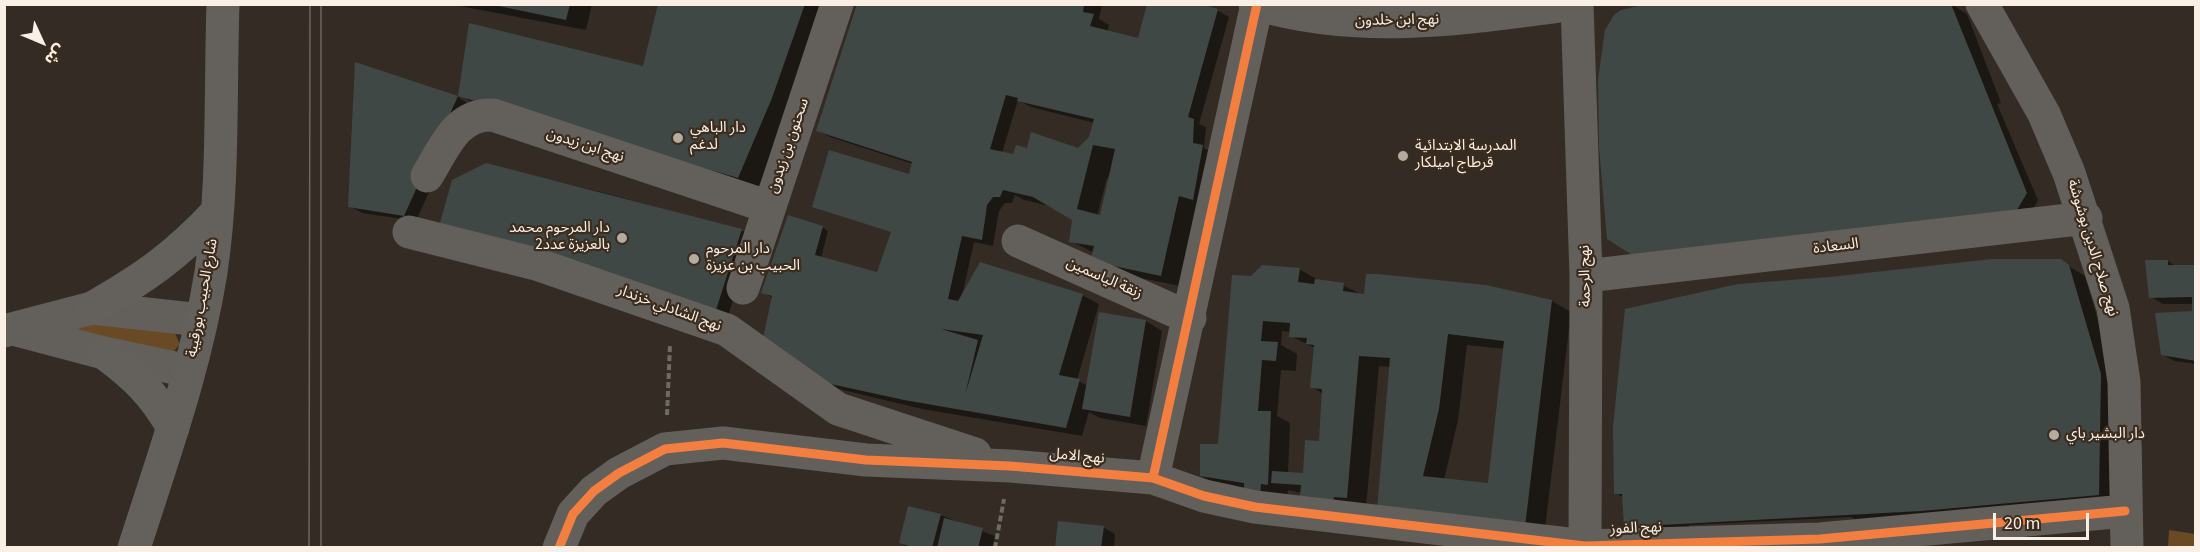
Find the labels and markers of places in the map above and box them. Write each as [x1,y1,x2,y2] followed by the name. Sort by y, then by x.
[690,120,746,155] place label: دار الباهي لدغم
[671,131,685,145] marker: دار الباهي لدغم
[1415,138,1517,173] place label: المدرسة الابتدائية قرطاج اميلكار
[1396,149,1410,163] marker: المدرسة الابتدائية قرطاج اميلكار
[509,220,610,255] place label: دار المرحوم محمد بالعزيزة عدد2
[615,231,629,245] marker: دار المرحوم محمد بالعزيزة عدد2
[706,241,800,276] place label: دار المرحوم الحبيب بن عزيزة
[687,252,701,266] marker: دار المرحوم الحبيب بن عزيزة
[2066,426,2145,444] place label: دار البشير باي
[2047,428,2061,442] marker: دار البشير باي

